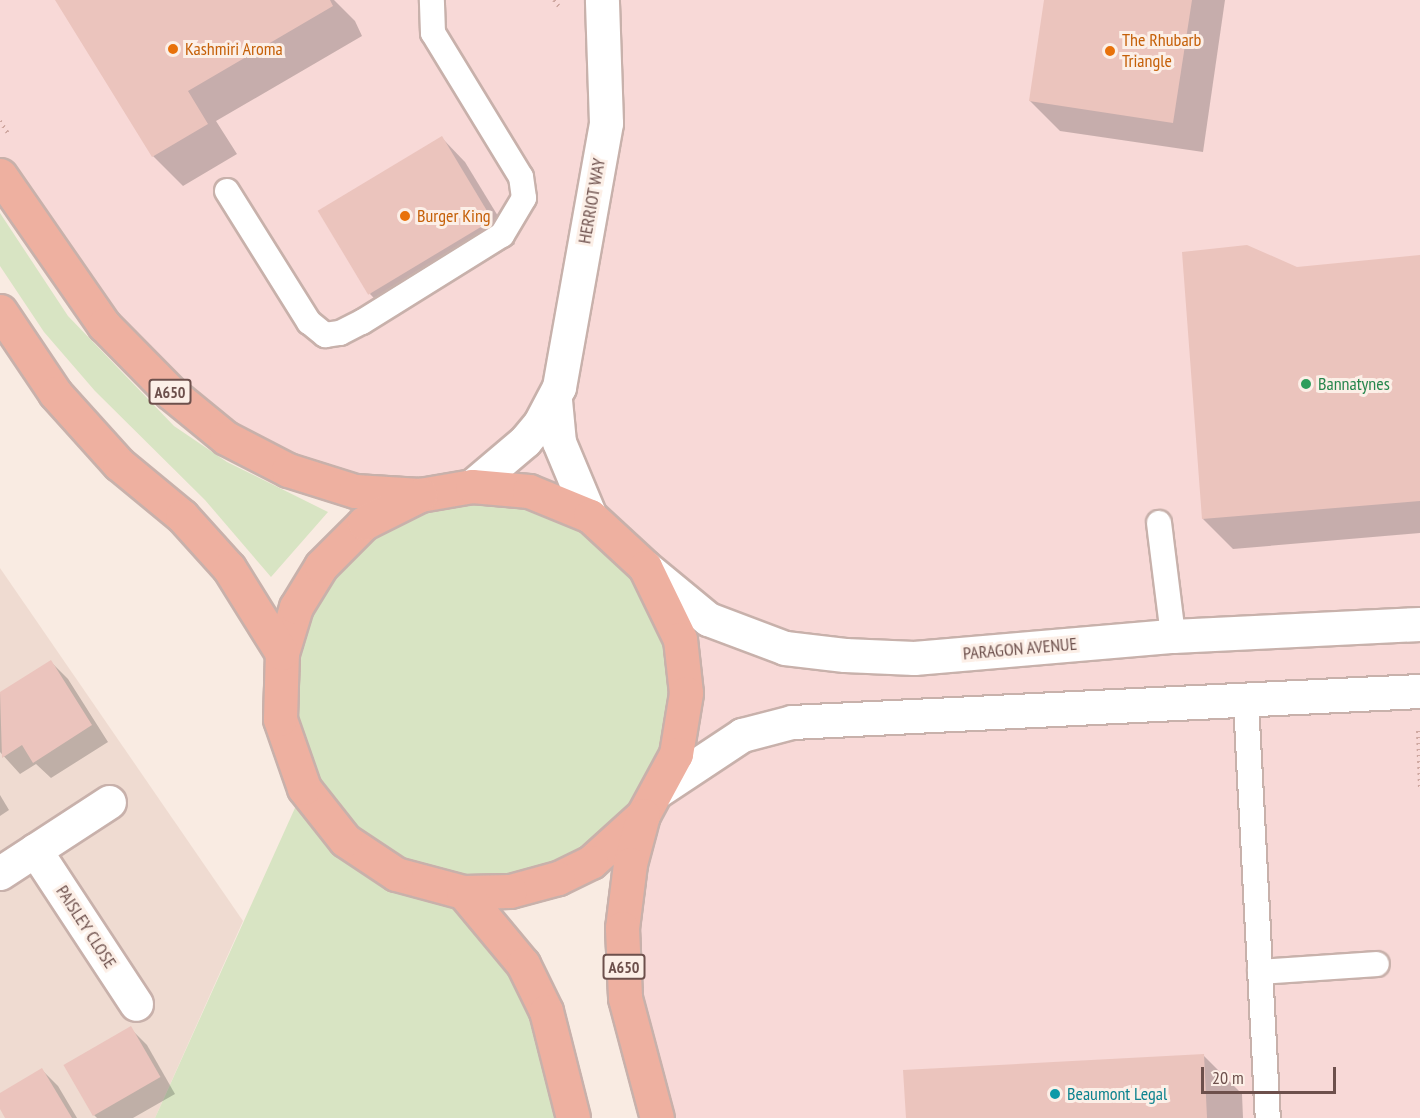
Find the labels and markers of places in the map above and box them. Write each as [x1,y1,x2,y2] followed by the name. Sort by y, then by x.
[1122,30,1201,72] place label: The Rhubarb Triangle
[185,38,283,60] place label: Kashmiri Aroma
[166,42,180,56] marker: Kashmiri Aroma
[1103,44,1117,58] marker: The Rhubarb Triangle
[417,205,491,227] place label: Burger King
[398,209,412,223] marker: Burger King
[1318,373,1390,395] place label: Bannatynes
[1299,377,1313,391] marker: Bannatynes
[1067,1083,1167,1105] place label: Beaumont Legal
[1048,1087,1062,1101] marker: Beaumont Legal

